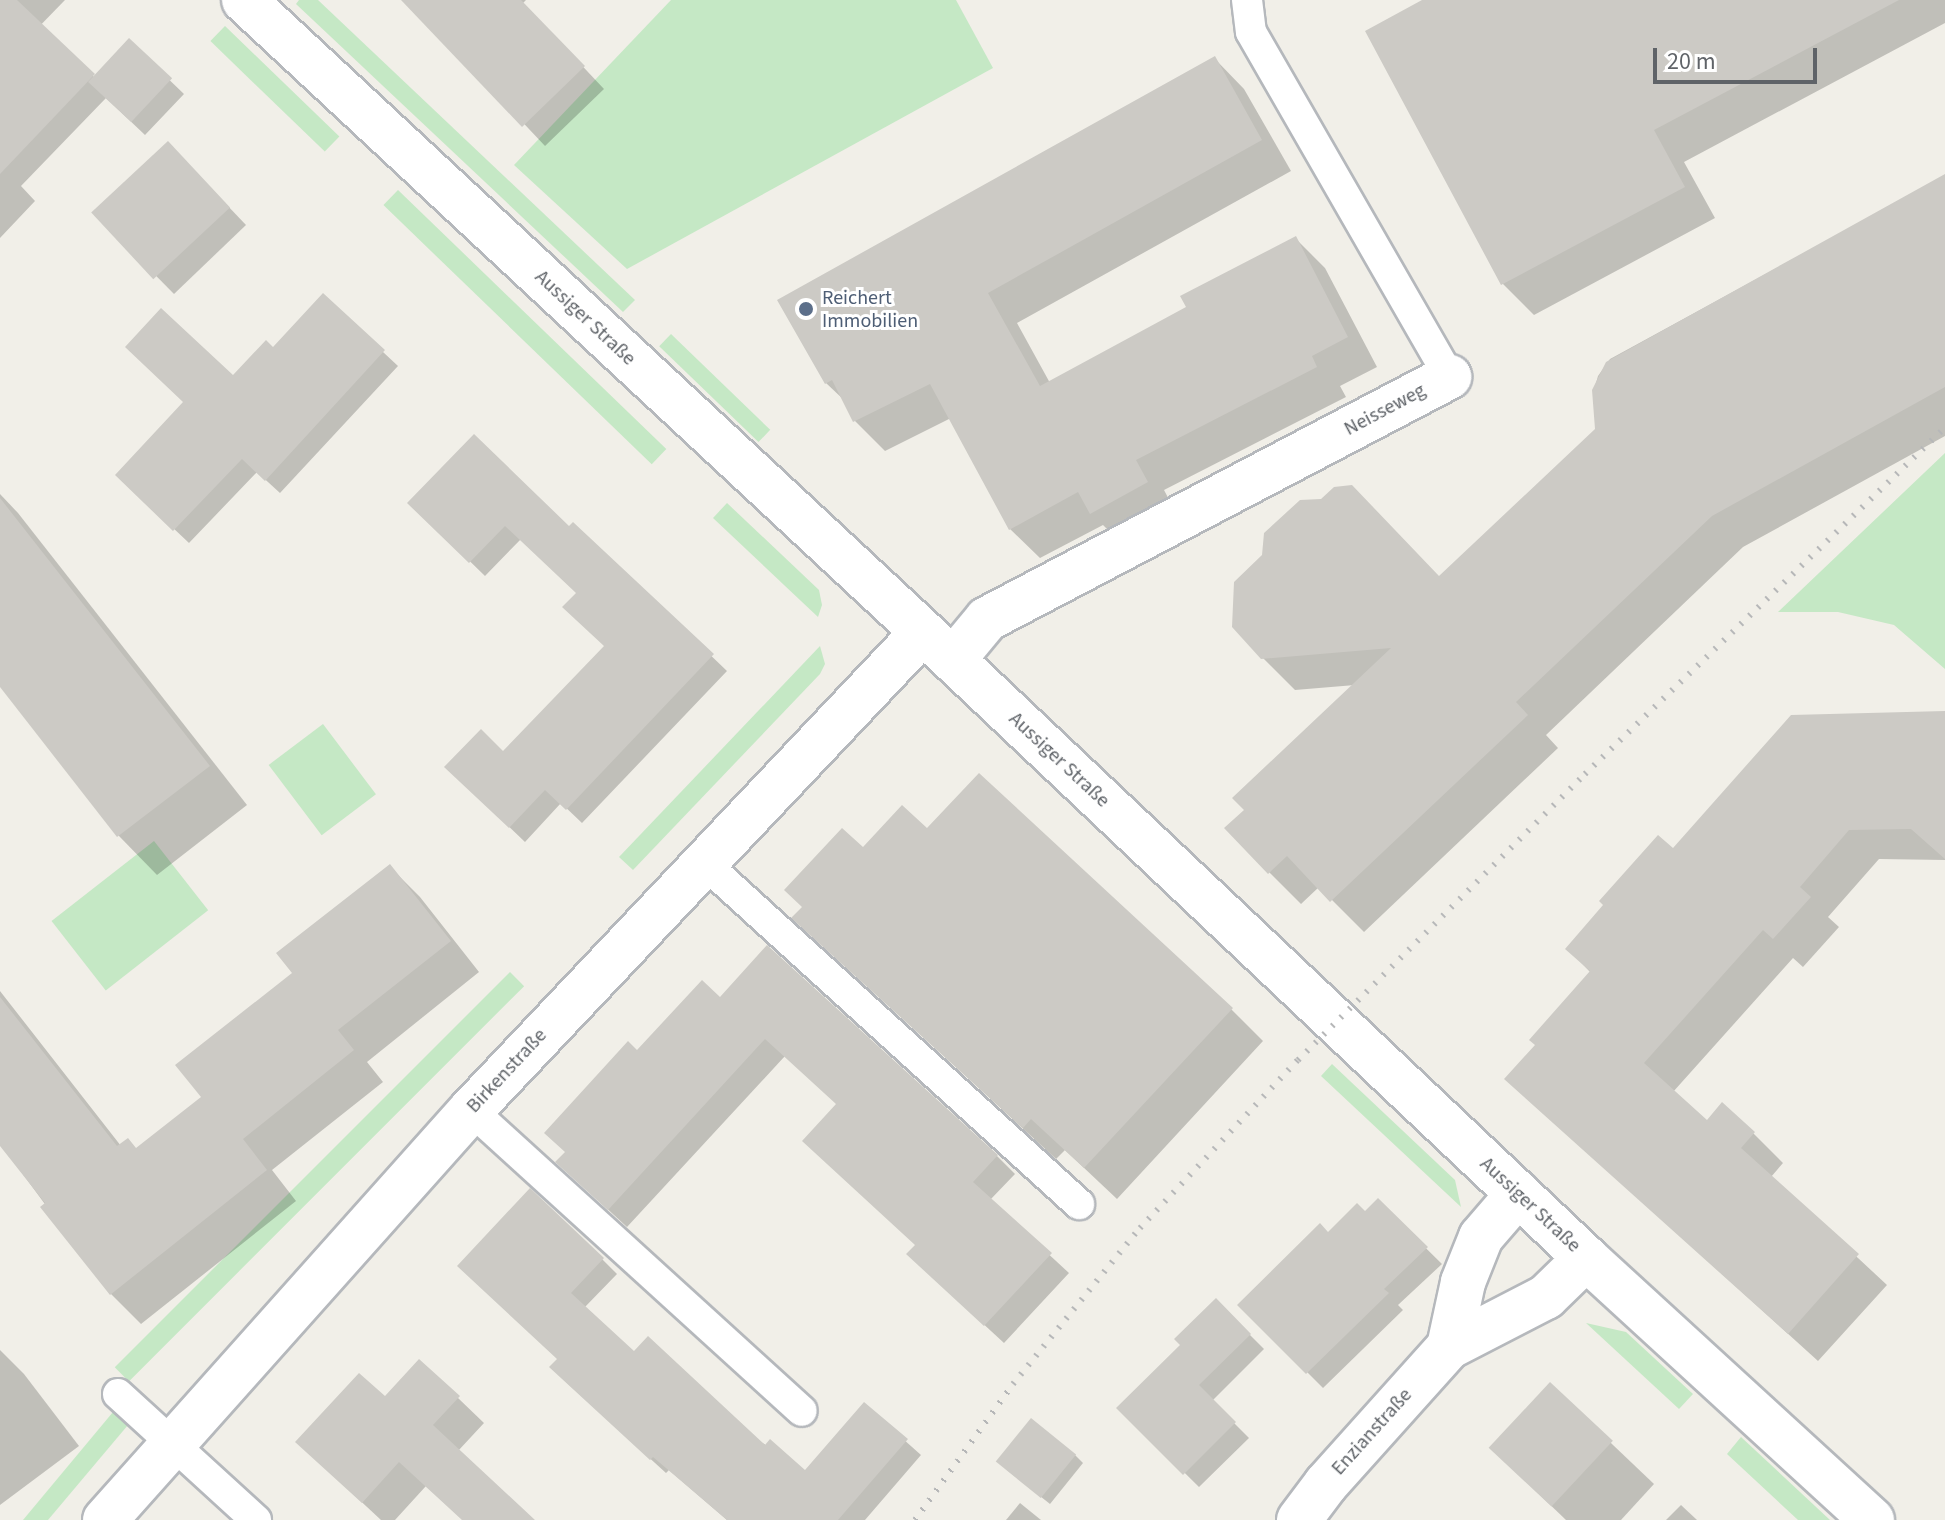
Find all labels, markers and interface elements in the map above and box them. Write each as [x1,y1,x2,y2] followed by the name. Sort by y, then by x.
[1657,32,1821,82] scale bar
[1667,44,1716,79] text: 20 m
[530,265,640,371] street label: Aussiger Straße
[822,286,918,333] place label: Reichert Immobilien
[797,300,815,318] marker: Reichert Immobilien
[1340,379,1430,441] street label: Neisseweg
[1004,707,1114,813] street label: Aussiger Straße
[462,1024,552,1118] street label: Birkenstraße
[1475,1152,1585,1258] street label: Aussiger Straße
[1327,1384,1417,1480] street label: Enzianstraße

